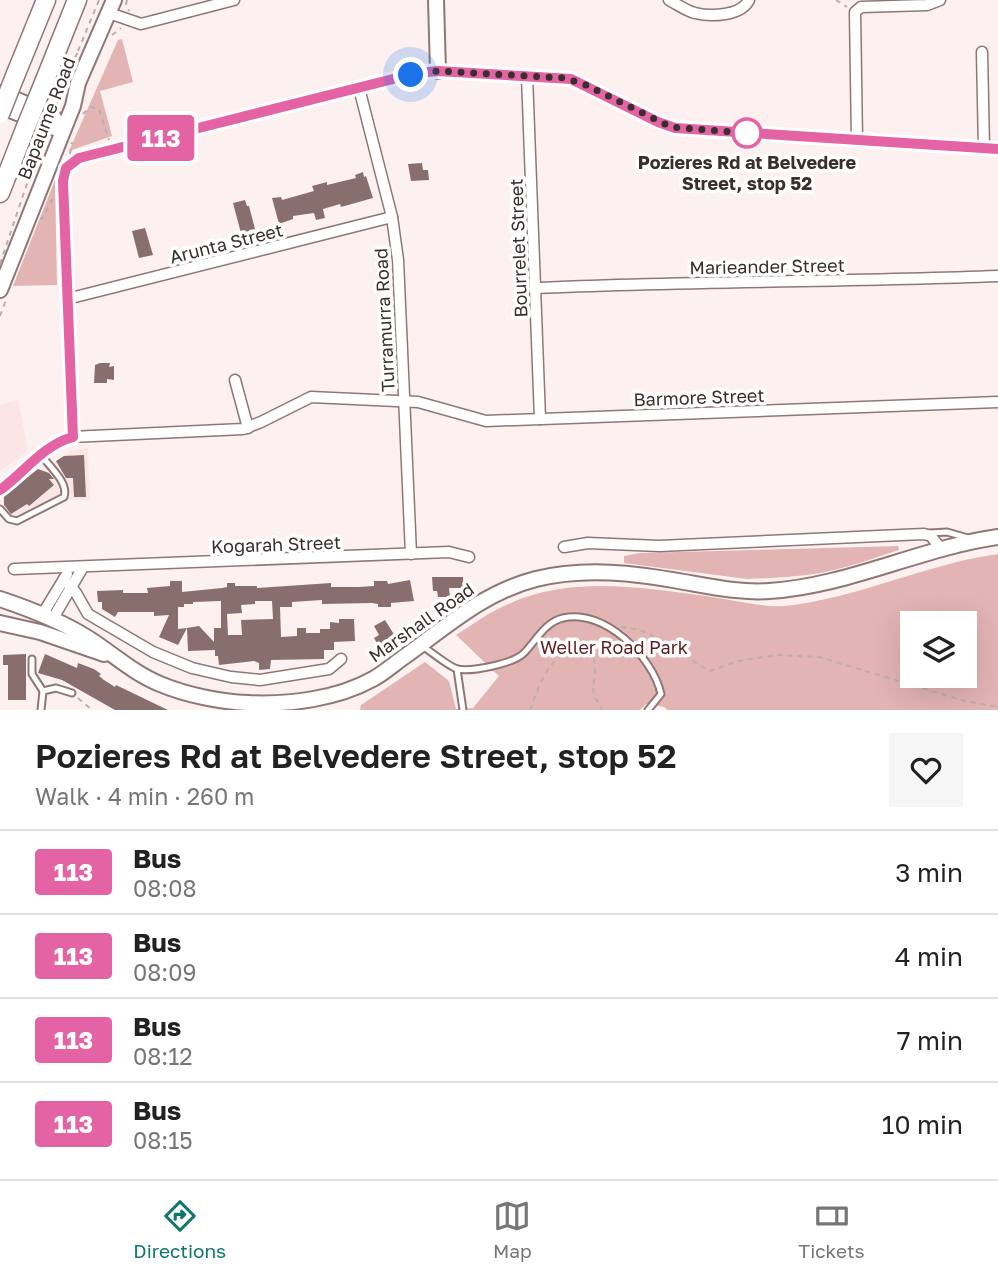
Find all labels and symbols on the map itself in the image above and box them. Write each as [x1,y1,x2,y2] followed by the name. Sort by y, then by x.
[13,54,79,182] street label: Bapaume Road
[393,57,428,92] your location
[121,115,201,161] line badge: 113
[732,118,762,148] marker: Pozieres Rd at Belvedere Street, stop 52
[638,151,857,194] place label: Pozieres Rd at Belvedere Street, stop 52
[505,178,531,318] street label: Bourrelet Street
[167,218,285,268] street label: Arunta Street
[369,248,399,392] street label: Turramurra Road
[689,254,845,278] street label: Marieander Street
[633,384,765,410] street label: Barmore Street
[211,531,341,557] street label: Kogarah Street
[364,578,478,666] street label: Marshall Road
[540,636,688,658] park label: Weller Road Park

